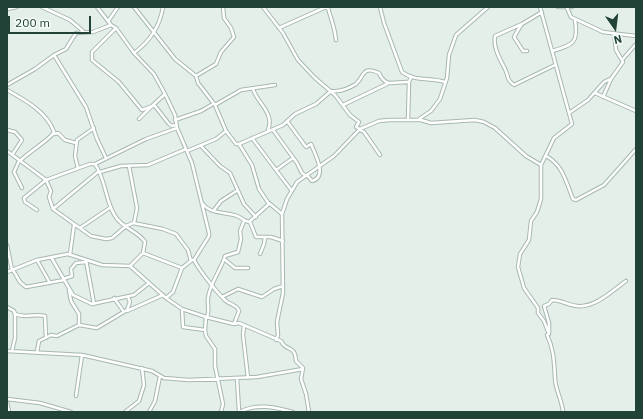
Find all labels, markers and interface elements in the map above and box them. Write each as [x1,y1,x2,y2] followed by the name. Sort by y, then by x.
[10,8,93,34] scale bar
[595,8,635,48] north arrow
[15,15,50,30] text: 200 m
[612,32,623,47] text: N

